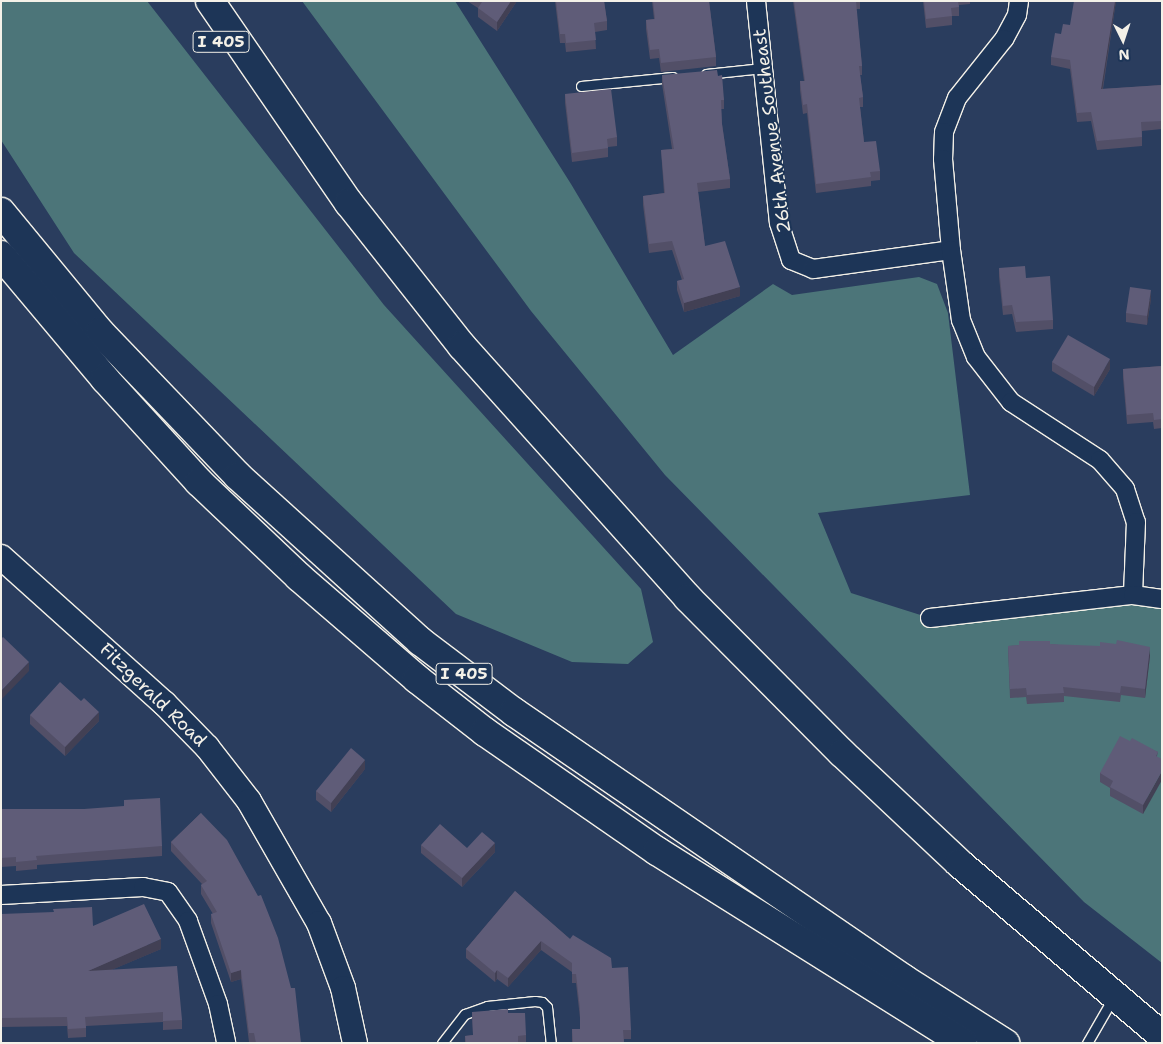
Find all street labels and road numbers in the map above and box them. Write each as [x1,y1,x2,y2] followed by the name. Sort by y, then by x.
[192,28,250,56] road number: I 405
[749,28,795,234] street label: 26th Avenue Southeast
[95,639,211,751] street label: Fitzgerald Road
[435,661,493,688] road number: I 405

